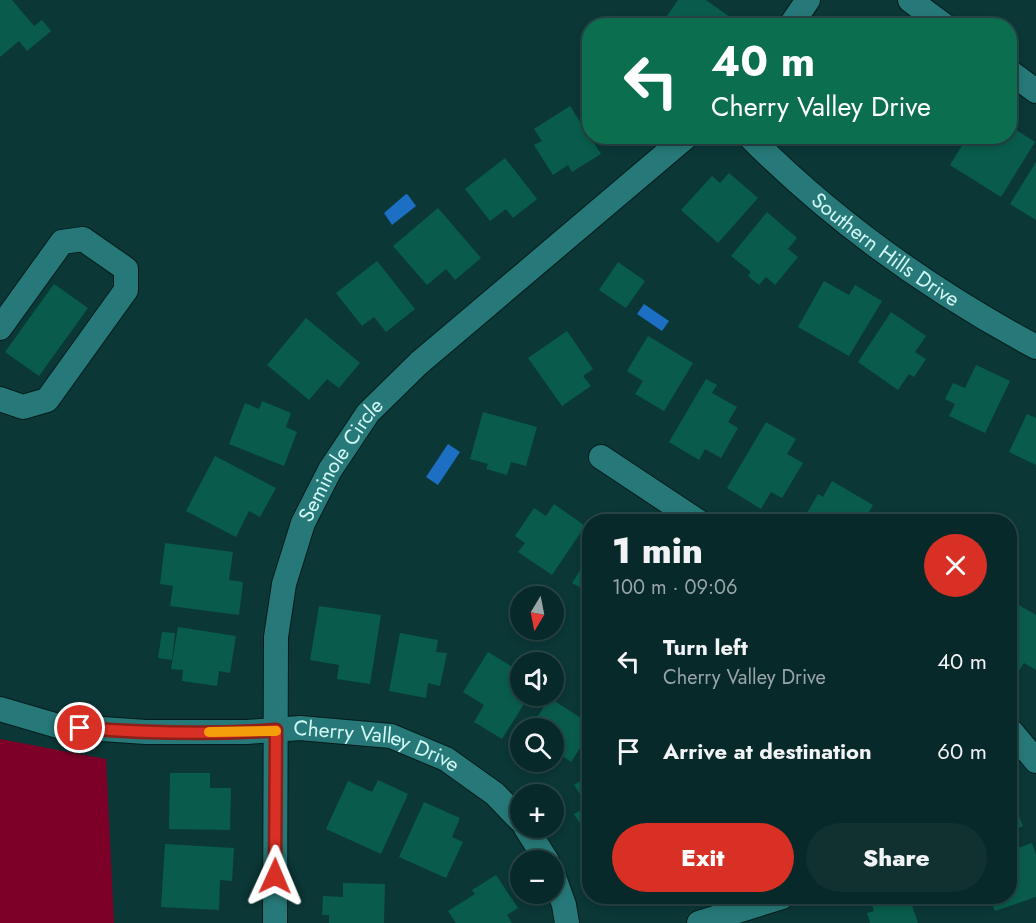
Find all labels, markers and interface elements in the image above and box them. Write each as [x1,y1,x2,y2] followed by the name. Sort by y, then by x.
[711,31,815,92] text: 40 m
[612,42,690,120] icon: left
[711,87,931,126] text: Cherry Valley Drive
[805,186,965,314] street label: Southern Hills Drive
[291,391,390,527] street label: Seminole Circle
[612,524,703,576] text: 1 min
[924,534,987,597] button: close
[612,573,738,602] text: 100 m · 09:06
[510,586,564,640] north arrow
[510,586,564,904] map controls
[663,631,748,663] text: Turn left
[612,645,645,678] icon: left
[937,645,987,677] text: 40 m
[510,652,564,706] button: sound
[663,663,826,692] text: Cherry Valley Drive
[54,702,105,753] pin
[63,711,96,744] icon: arrive
[292,712,466,779] street label: Cherry Valley Drive
[510,718,564,772] button: search
[612,735,645,768] icon: arrive
[663,735,872,767] text: Arrive at destination
[937,735,987,767] text: 60 m
[510,784,564,838] button: +
[612,823,794,892] button: Exit
[806,823,987,892] button: Share
[243,844,307,908] position arrow
[510,850,564,904] button: −

